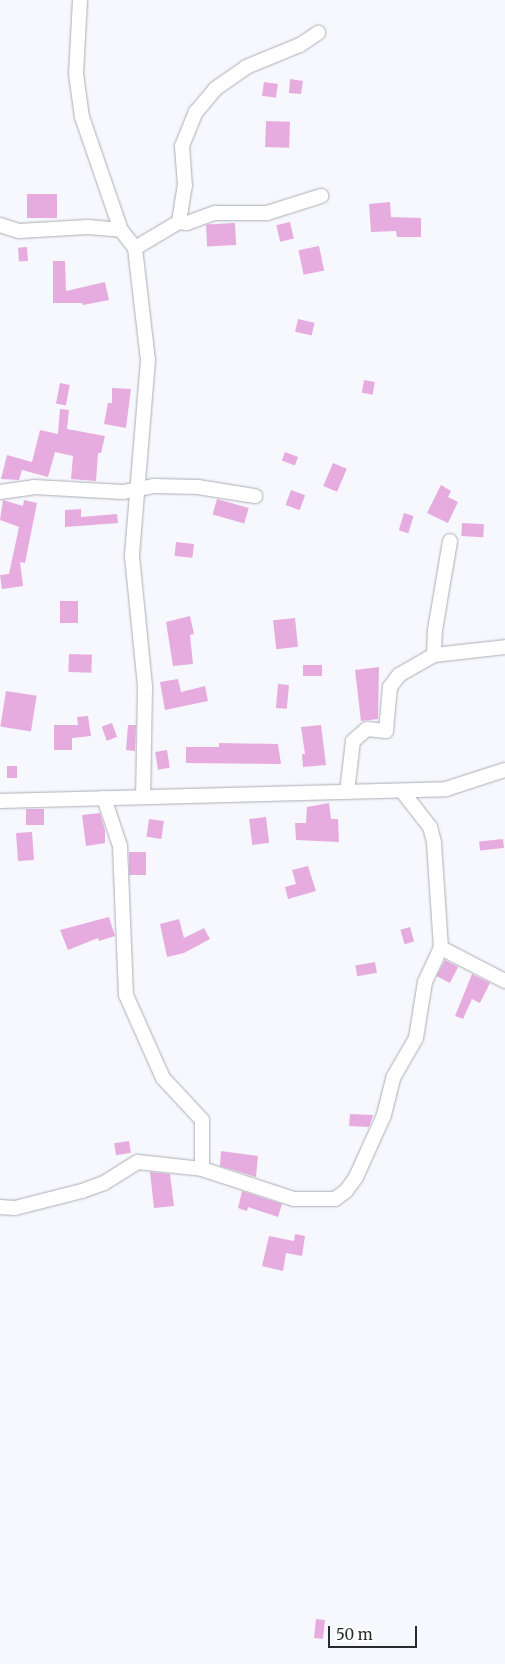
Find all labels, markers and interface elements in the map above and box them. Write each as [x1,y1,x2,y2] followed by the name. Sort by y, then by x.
[330,1616,419,1648] scale bar
[336,1625,373,1644] text: 50 m

